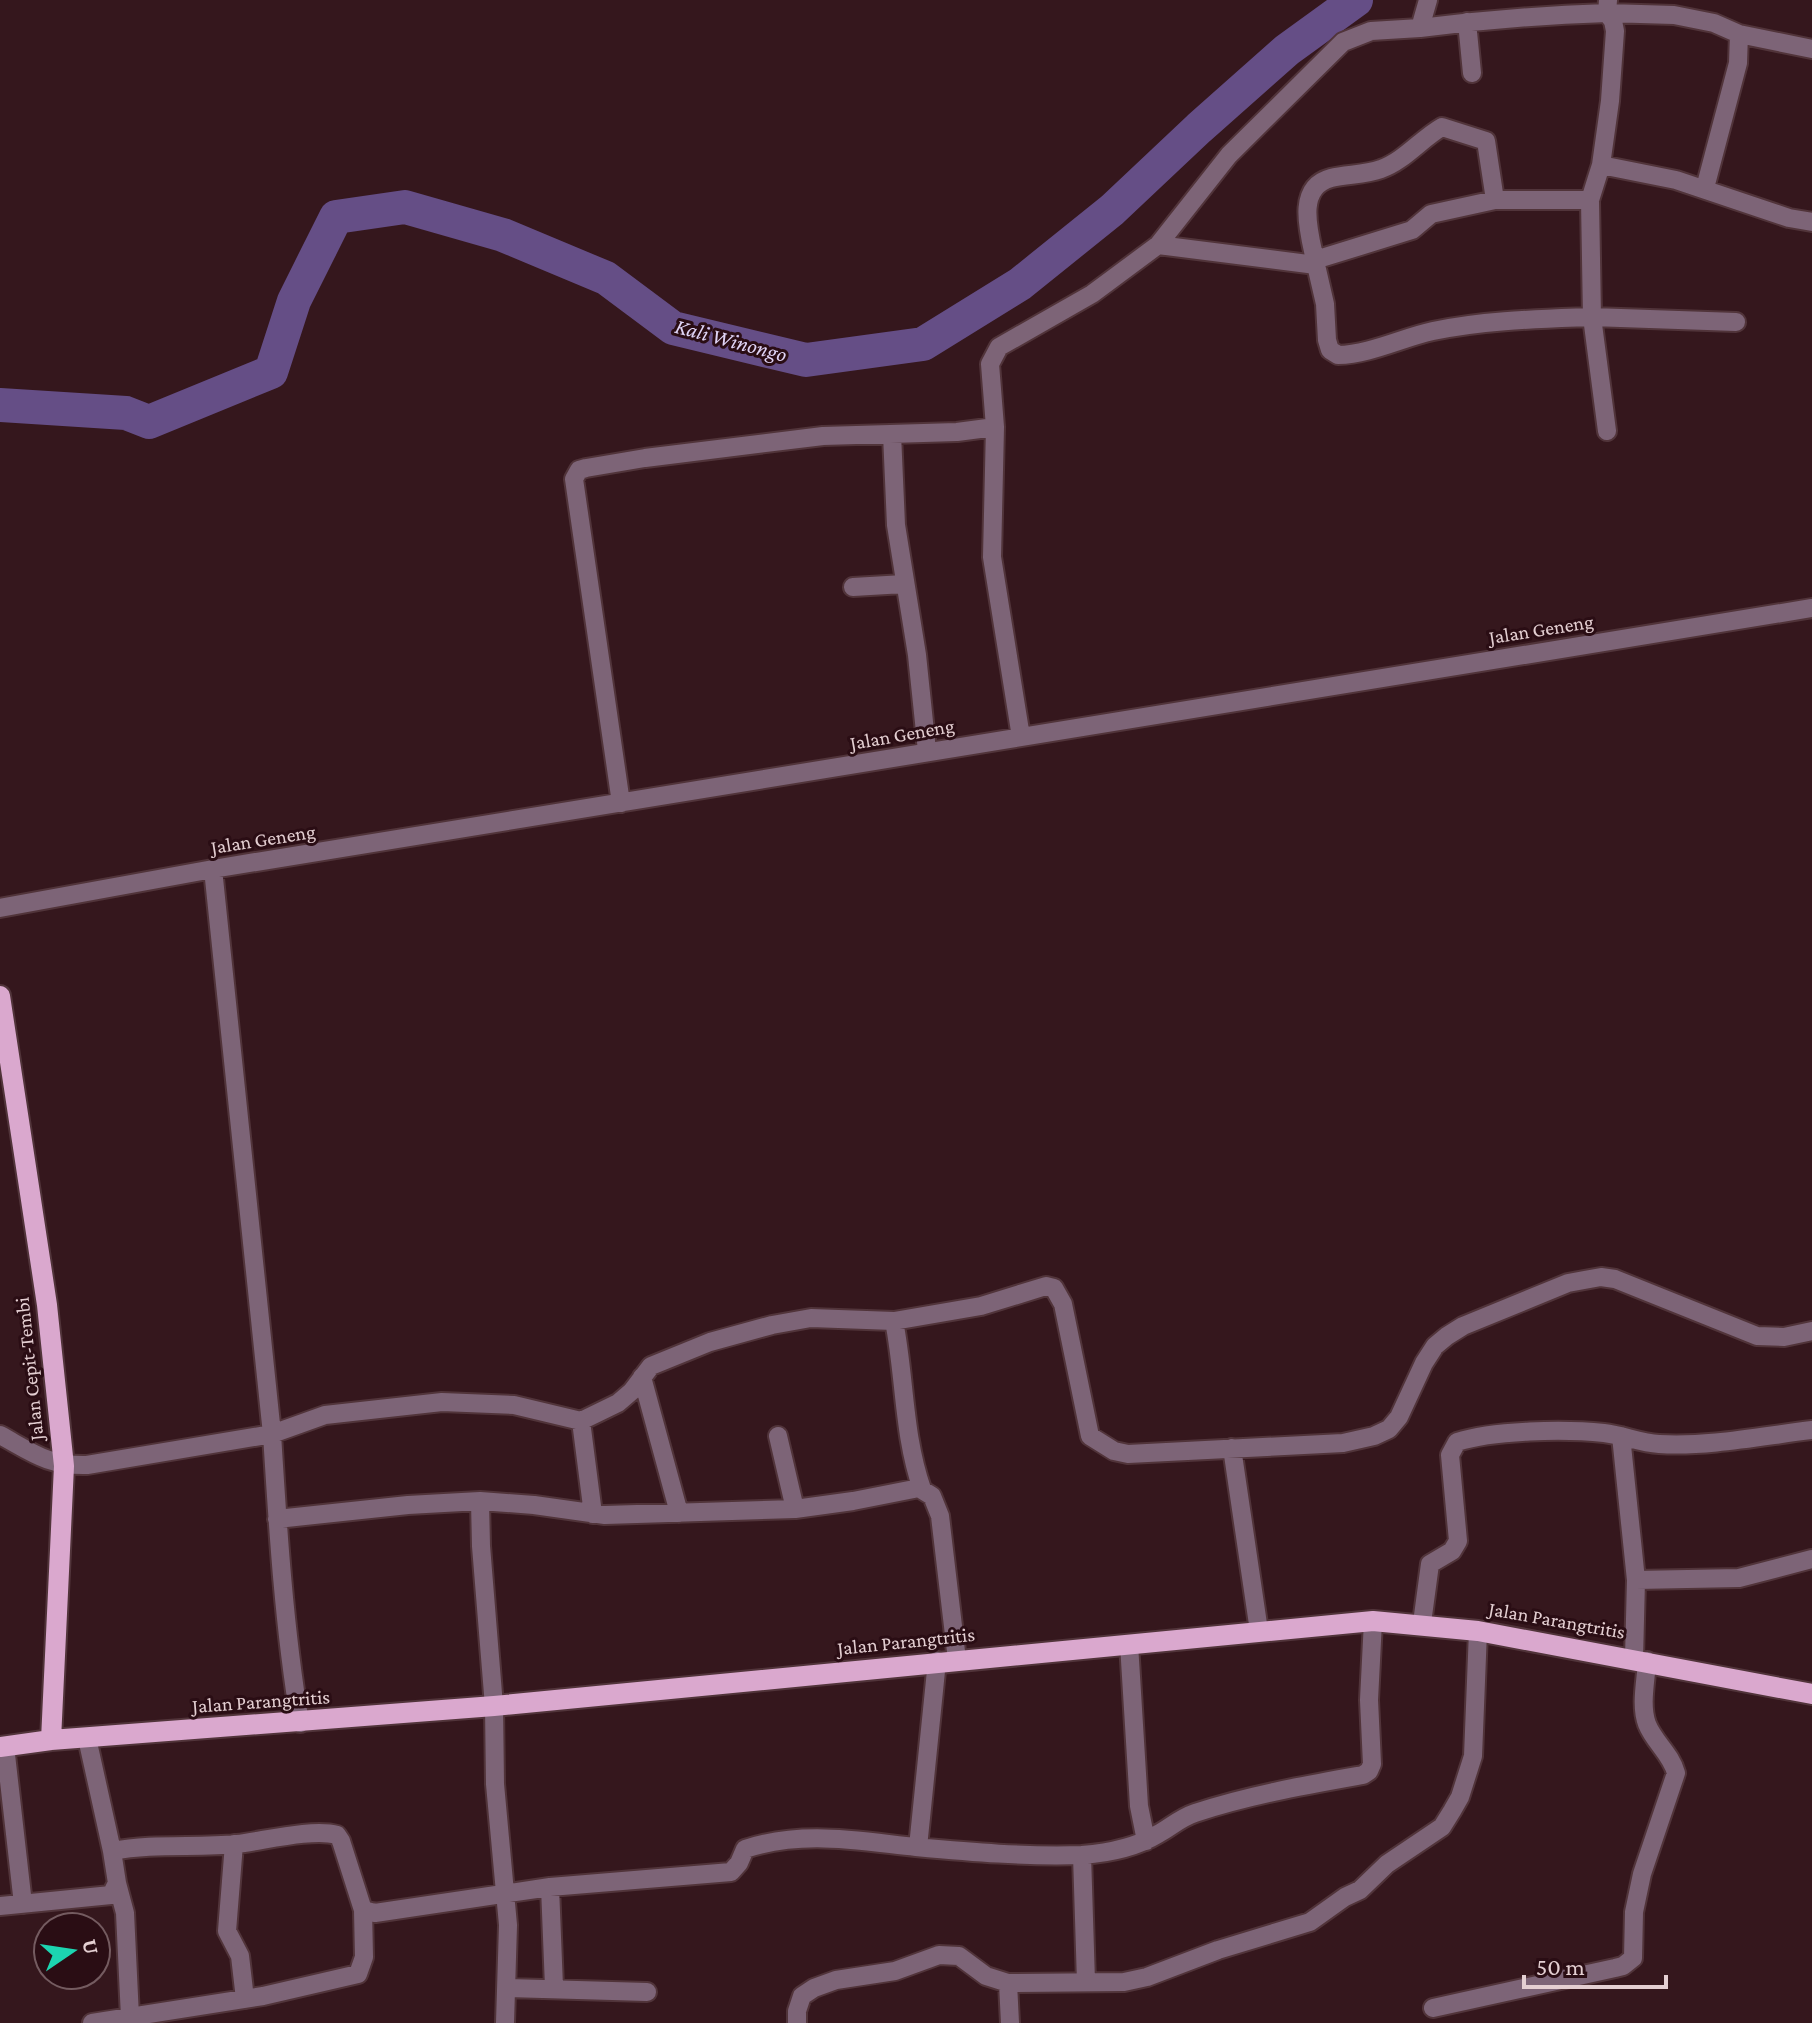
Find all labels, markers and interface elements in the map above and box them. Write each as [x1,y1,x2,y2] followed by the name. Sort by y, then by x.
[672,313,790,367] water label: Kali Winongo
[1485,610,1595,649] street label: Jalan Geneng
[846,714,956,755] street label: Jalan Geneng
[207,820,317,859] street label: Jalan Geneng
[11,1296,49,1444] street label: Jalan Cepit-Tembi
[1485,1597,1627,1644] street label: Jalan Parangtritis
[834,1623,976,1660] street label: Jalan Parangtritis
[189,1685,331,1718] street label: Jalan Parangtritis
[32,1911,112,1991] north arrow
[77,1936,105,1957] text: U
[1524,1939,1666,1989] scale bar
[1536,1953,1585,1980] text: 50 m

